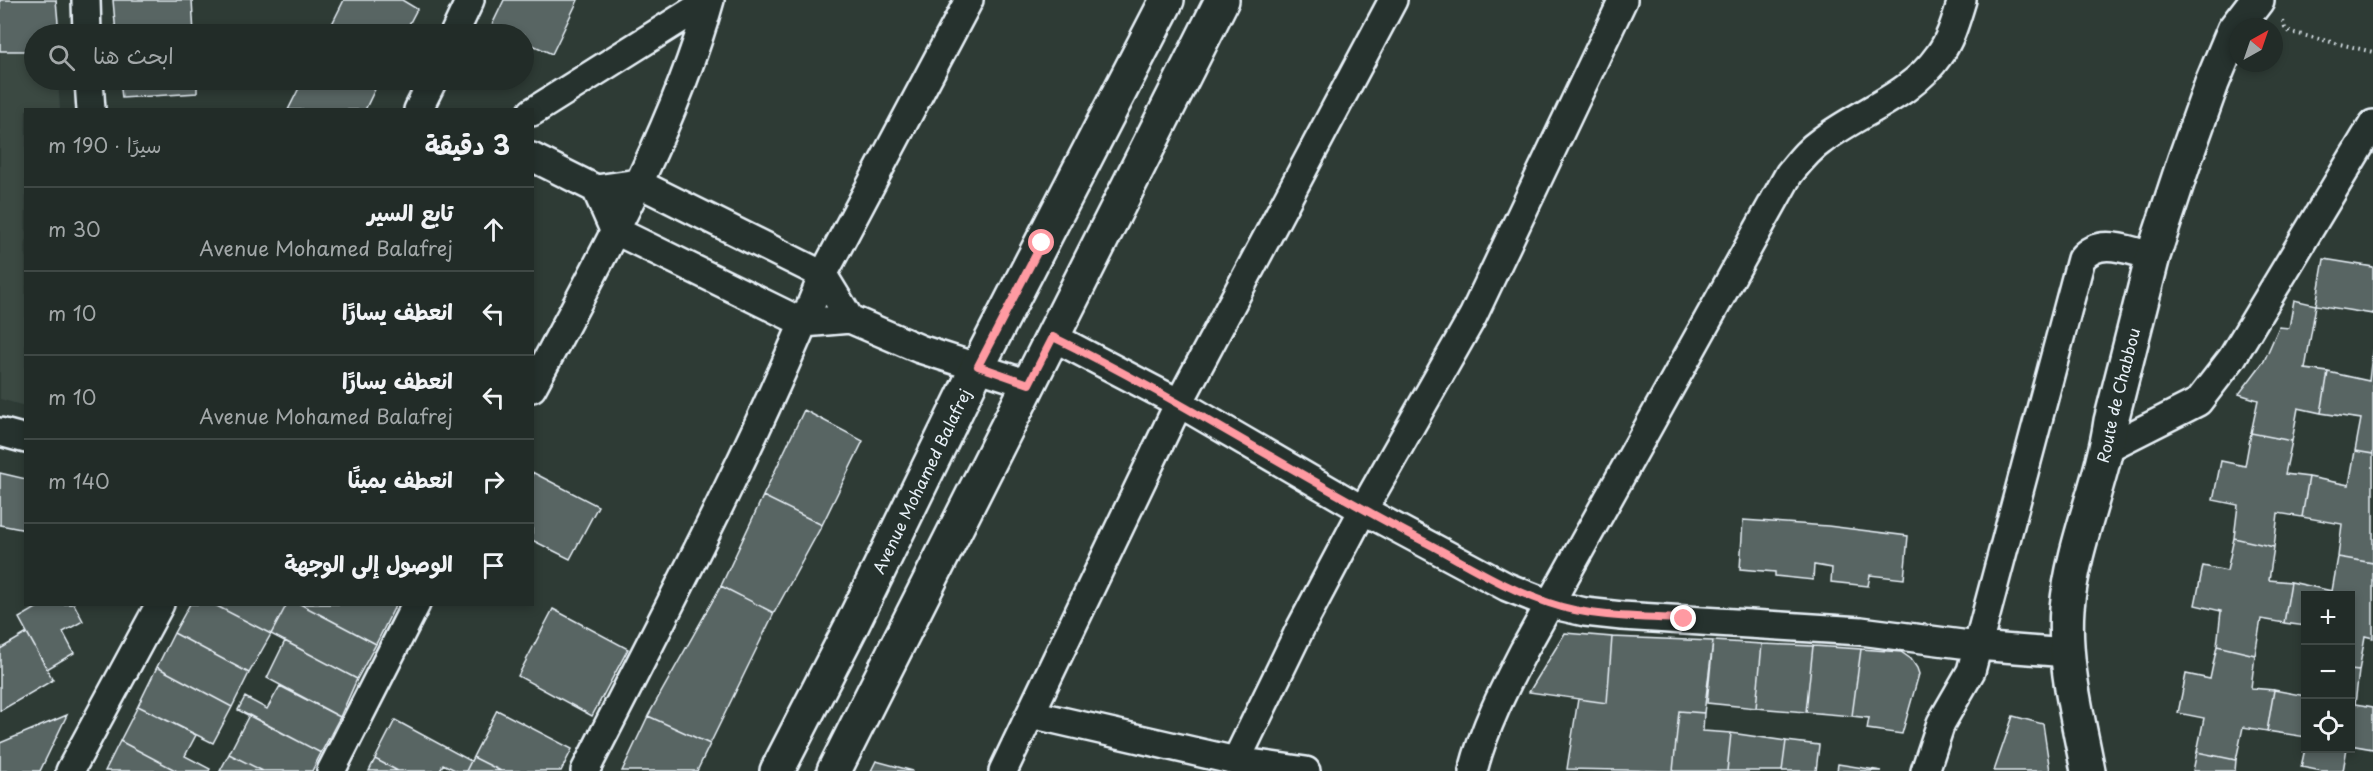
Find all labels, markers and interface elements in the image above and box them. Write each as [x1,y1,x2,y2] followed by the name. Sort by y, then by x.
[2229,18,2283,72] north arrow
[24,24,534,90] search box
[93,38,174,71] text: ابحث هنا
[45,41,78,74] icon: search
[425,125,510,164] text: 3 دقيقة
[48,130,162,160] text: سيرًا · 190 m
[368,195,453,228] text: تابع السير
[477,213,510,246] icon: ahead
[48,214,101,244] text: 30 m
[1028,229,1054,255] route start
[199,233,453,263] text: Avenue Mohamed Balafrej
[342,294,453,327] text: انعطف يسارًا
[477,297,510,330] icon: left
[48,298,96,328] text: 10 m
[2090,325,2145,465] street label: Route de Chabbou
[342,363,453,396] text: انعطف يسارًا
[477,381,510,414] icon: left
[48,382,96,412] text: 10 m
[866,384,976,577] street label: Avenue Mohamed Balafrej
[199,401,453,431] text: Avenue Mohamed Balafrej
[348,462,453,495] text: انعطف يمينًا
[477,465,510,498] icon: right
[48,466,110,496] text: 140 m
[284,546,453,579] text: الوصول إلى الوجهة
[477,549,510,582] icon: arrive
[2301,591,2355,753] map controls
[2301,591,2355,645] button: +
[1670,605,1696,631] route end
[2301,645,2355,699] button: −
[2301,699,2355,753] button: locate

